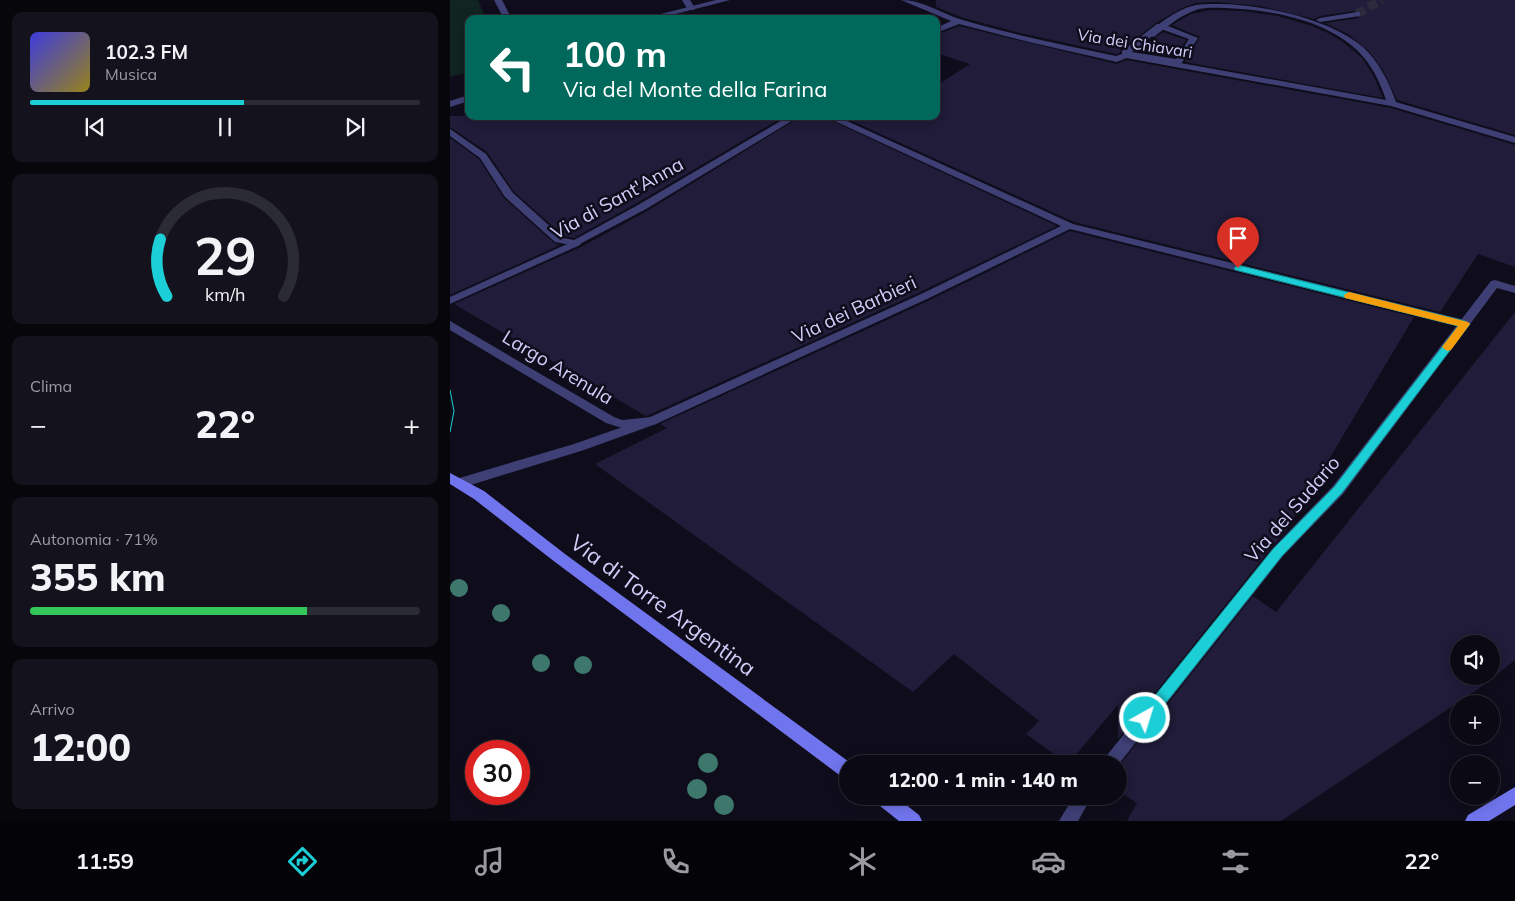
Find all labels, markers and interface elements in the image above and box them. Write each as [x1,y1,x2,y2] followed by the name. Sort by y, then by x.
[1076,24,1194,62] street label: Via dei Chiavari
[563,32,667,76] text: 100 m
[480,35,545,100] icon: left
[105,40,188,64] text: 102.3 FM
[105,64,157,84] text: Musica
[563,75,827,103] text: Via del Monte della Farina
[81,113,109,141] icon: previous
[211,113,239,141] icon: pause
[341,113,369,141] icon: next
[547,152,687,244] street label: Via di Sant'Anna
[1217,217,1259,268] pin
[194,223,256,288] text: 29
[1224,224,1252,252] icon: arrive
[788,270,920,348] street label: Via dei Barbieri
[205,283,245,305] text: km/h
[498,325,618,409] street label: Largo Arenula
[30,376,72,396] text: Clima
[195,400,255,448] text: 22°
[30,407,47,442] text: −
[403,407,420,442] text: +
[1239,451,1345,567] street label: Via del Sudario
[565,528,761,682] street label: Via di Torre Argentina
[30,529,158,549] text: Autonomia · 71%
[30,553,166,601] text: 355 km
[1450,635,1500,805] map controls
[1450,635,1500,685] button: sound
[1118,691,1170,743] position arrow
[1450,695,1500,745] button: +
[30,699,75,719] text: Arrivo
[30,723,131,771] text: 12:00
[465,740,530,805] speed limit sign: 30
[1450,755,1500,805] button: −
[888,768,1078,792] text: 12:00 · 1 min · 140 m
[285,844,320,879] icon: directions
[472,844,507,879] icon: music
[658,844,693,879] icon: phone
[845,844,880,879] icon: climate
[1031,844,1066,879] icon: car
[1218,844,1253,879] icon: filters
[76,847,134,875] text: 11:59
[1404,847,1439,875] text: 22°

